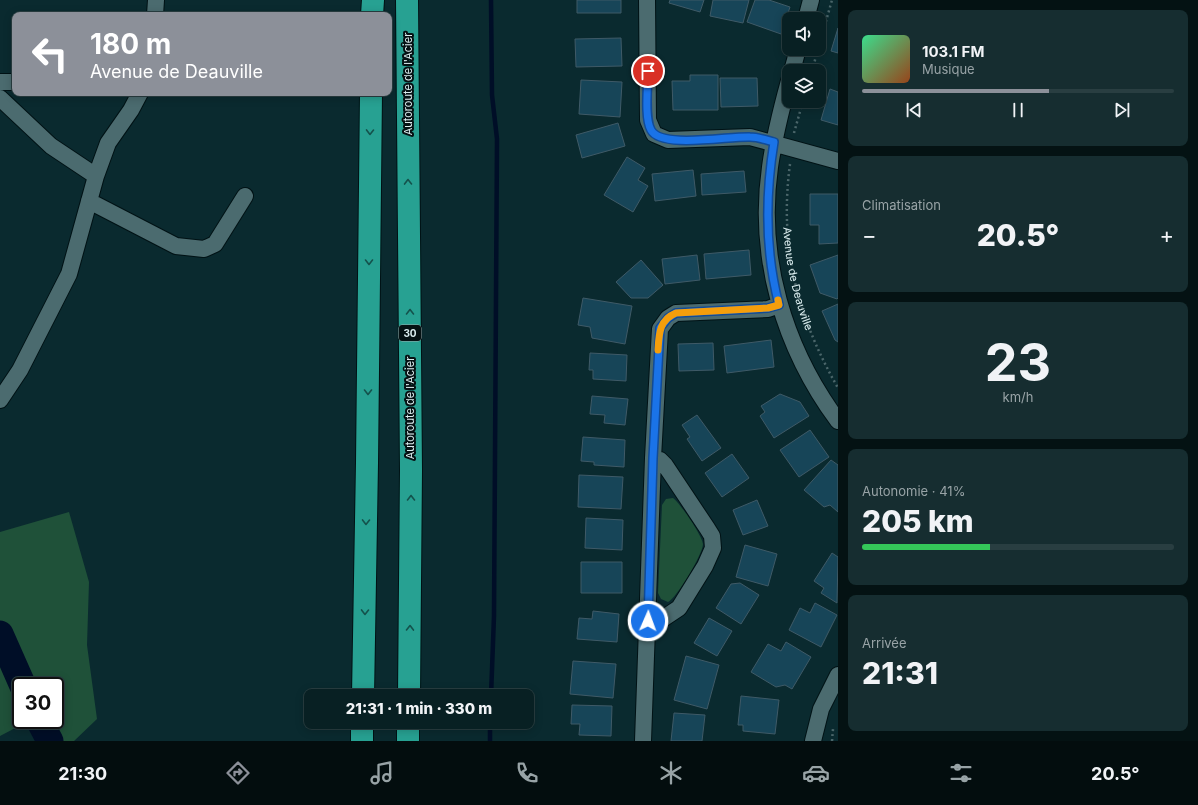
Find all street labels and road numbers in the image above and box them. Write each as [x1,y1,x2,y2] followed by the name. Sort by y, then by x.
[401,33,415,135] street label: Autoroute de l'Acier
[780,227,816,332] street label: Avenue de Deauville
[399,325,421,341] road number: 30
[403,357,417,459] street label: Autoroute de l'Acier

